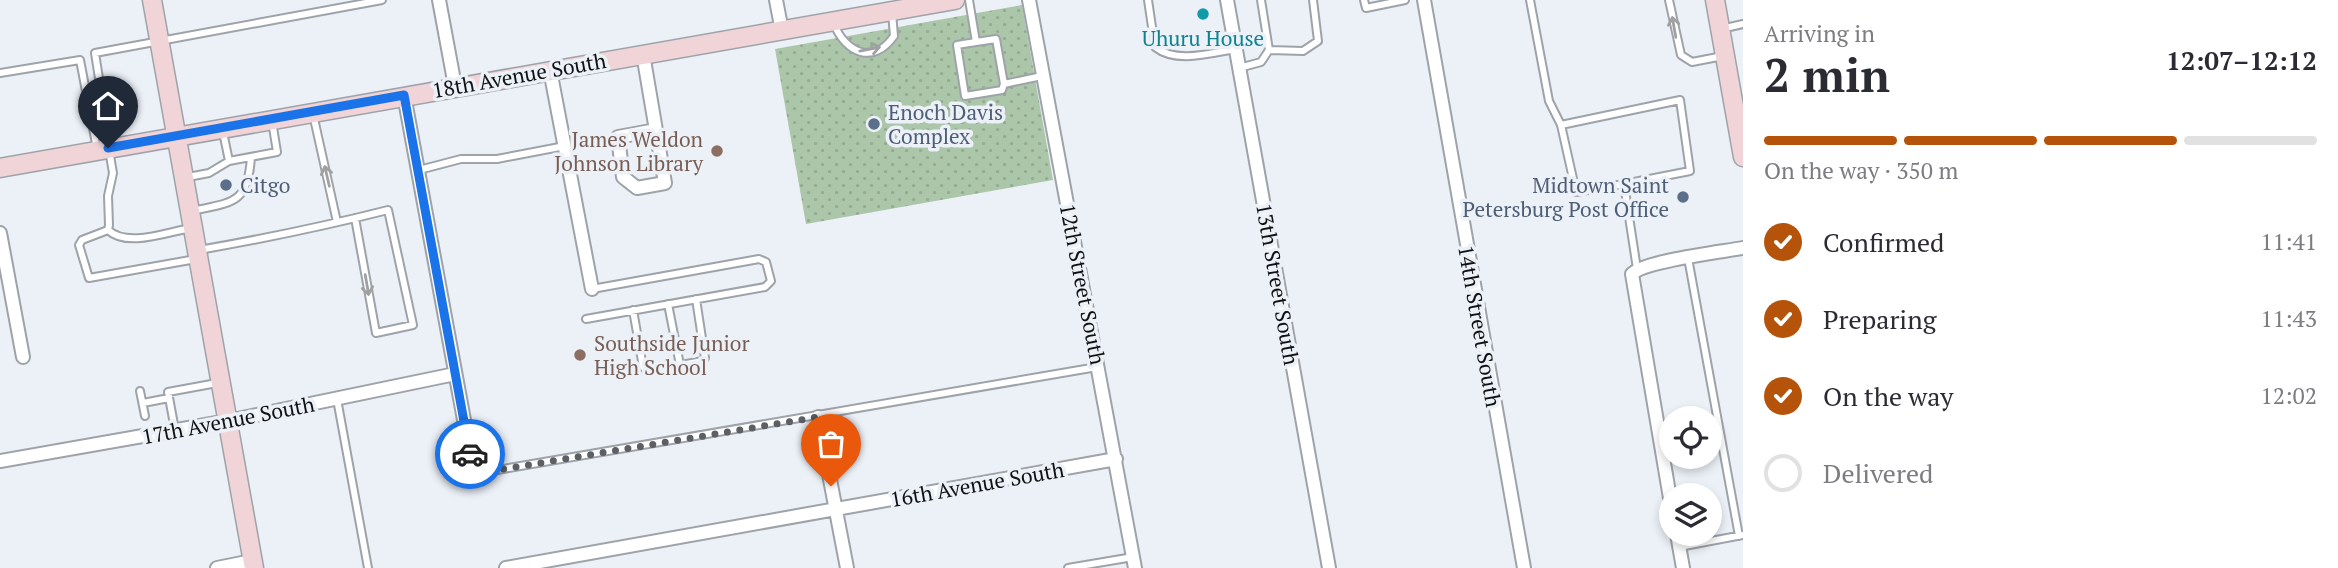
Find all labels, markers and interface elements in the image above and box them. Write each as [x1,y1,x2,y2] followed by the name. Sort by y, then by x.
[1195,6,1211,22] marker: Uhuru House
[1666,16,1680,39] one-way arrow
[1764,18,1875,49] text: Arriving in
[1142,24,1264,52] place label: Uhuru House
[858,42,881,56] one-way arrow
[2166,43,2317,77] text: 12:07–12:12
[1764,44,1890,105] text: 2 min
[430,46,608,104] street label: 18th Avenue South
[78,76,138,148] pin
[89,87,127,125] icon: home
[888,98,1003,150] place label: Enoch Davis Complex
[866,116,882,132] marker: Enoch Davis Complex
[554,125,704,177] place label: James Weldon Johnson Library
[709,143,725,159] marker: James Weldon Johnson Library
[1764,155,1958,186] text: On the way · 350 m
[319,165,333,188] one-way arrow
[240,171,290,199] place label: Citgo
[1463,171,1669,223] place label: Midtown Saint Petersburg Post Office
[218,177,234,193] marker: Citgo
[1675,189,1691,205] marker: Midtown Saint Petersburg Post Office
[1054,201,1112,367] street label: 12th Street South
[1250,201,1306,367] street label: 13th Street South
[1764,223,1802,261] icon: check
[1823,225,1944,259] text: Confirmed
[2260,226,2317,257] text: 11:41
[1452,243,1508,409] street label: 14th Street South
[361,273,374,296] one-way arrow
[1764,300,1802,338] icon: check
[1823,302,1936,336] text: Preparing
[2260,303,2317,334] text: 11:43
[594,329,749,381] place label: Southside Junior High School
[572,347,588,363] marker: Southside Junior High School
[1764,377,1802,415] icon: check
[1823,379,1954,413] text: On the way
[2260,380,2317,411] text: 12:02
[139,390,317,450] street label: 17th Avenue South
[1659,406,1722,546] map controls
[1659,406,1722,469] button: locate
[801,414,861,486] pin
[435,419,505,489] courier
[812,425,850,463] icon: bag
[451,435,489,473] icon: car
[888,455,1066,513] street label: 16th Avenue South
[1823,456,1933,490] text: Delivered
[1659,483,1722,546] button: layers

